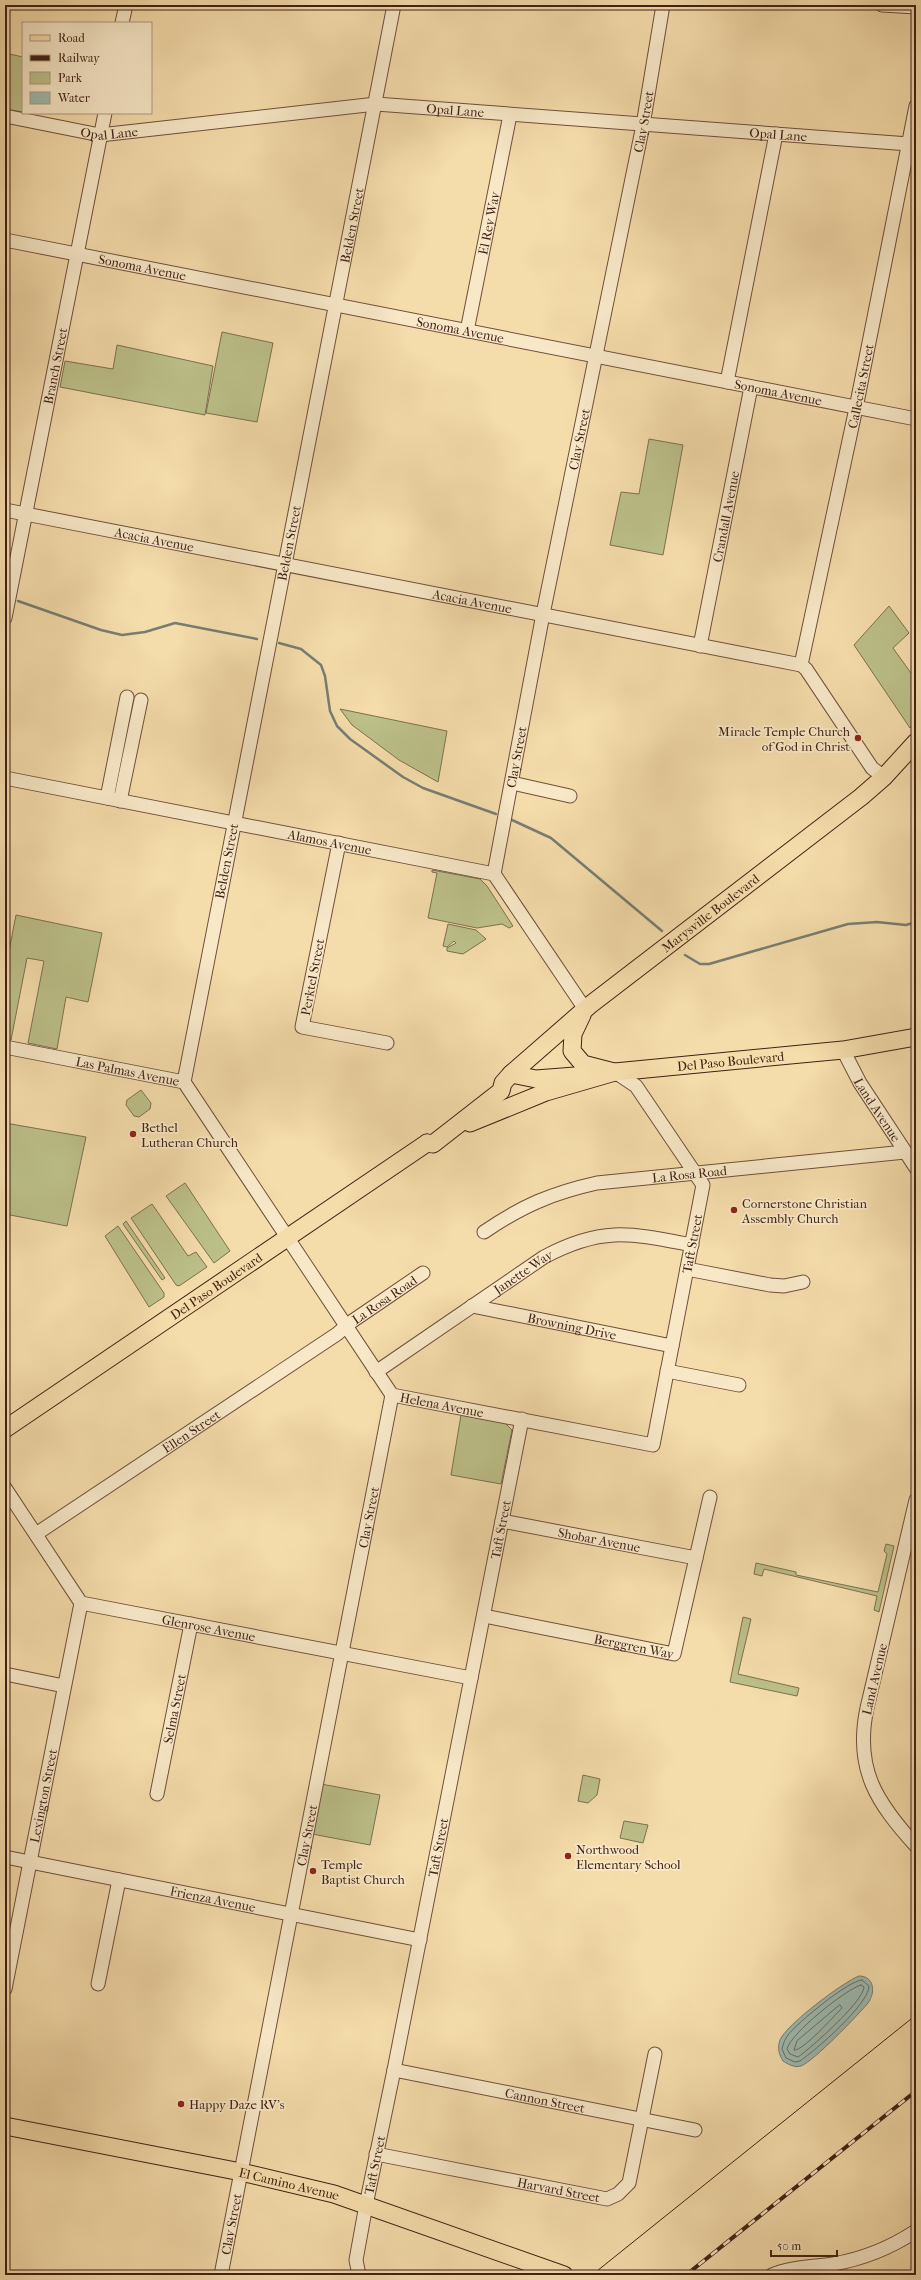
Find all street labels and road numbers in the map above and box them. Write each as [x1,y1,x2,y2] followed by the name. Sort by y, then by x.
[631,90,657,154] street label: Clay Street
[426,101,485,120] street label: Opal Lane
[79,124,139,143] street label: Opal Lane
[749,125,808,144] street label: Opal Lane
[337,186,367,264] street label: Belden Street
[475,189,503,256] street label: El Rey Way
[97,252,188,284] street label: Sonoma Avenue
[415,314,506,346] street label: Sonoma Avenue
[41,326,70,406] street label: Branch Street
[845,343,877,430] street label: Callecita Street
[733,376,824,408] street label: Sonoma Avenue
[566,407,593,471] street label: Clay Street
[710,469,742,564] street label: Crandall Avenue
[274,504,304,582] street label: Belden Street
[112,524,196,555] street label: Acacia Avenue
[430,586,514,617] street label: Acacia Avenue
[503,725,530,789] street label: Clay Street
[212,822,241,900] street label: Belden Street
[286,827,373,858] street label: Alamos Avenue
[659,870,763,955] street label: Marysville Boulevard
[298,937,327,1017] street label: Perktel Street
[676,1049,786,1074] street label: Del Paso Boulevard
[74,1054,181,1089] street label: Las Palmas Avenue
[851,1076,904,1145] street label: Land Avenue
[651,1163,729,1185] street label: La Rosa Road
[679,1213,705,1274] street label: Taft Street
[490,1246,556,1298] street label: Janette Way
[168,1249,266,1323] street label: Del Paso Boulevard
[349,1272,421,1327] street label: La Rosa Road
[526,1310,618,1343] street label: Browning Drive
[399,1390,485,1421] street label: Helena Avenue
[159,1407,223,1456] street label: Ellen Street
[355,1485,382,1549] street label: Clay Street
[488,1498,514,1560] street label: Taft Street
[557,1525,642,1555] street label: Shobar Avenue
[161,1612,257,1644] street label: Glenrose Avenue
[593,1631,676,1662] street label: Berggren Way
[859,1641,890,1716] street label: Land Avenue
[160,1672,189,1745] street label: Selma Street
[27,1747,60,1844] street label: Lexington Street
[294,1803,320,1867] street label: Clay Street
[425,1816,451,1878] street label: Taft Street
[169,1883,257,1915] street label: Frienza Avenue
[504,2085,586,2116] street label: Cannon Street
[361,2134,388,2196] street label: Taft Street
[237,2165,342,2204] street label: El Camino Avenue
[516,2175,601,2206] street label: Harvard Street
[218,2192,245,2256] street label: Clay Street

